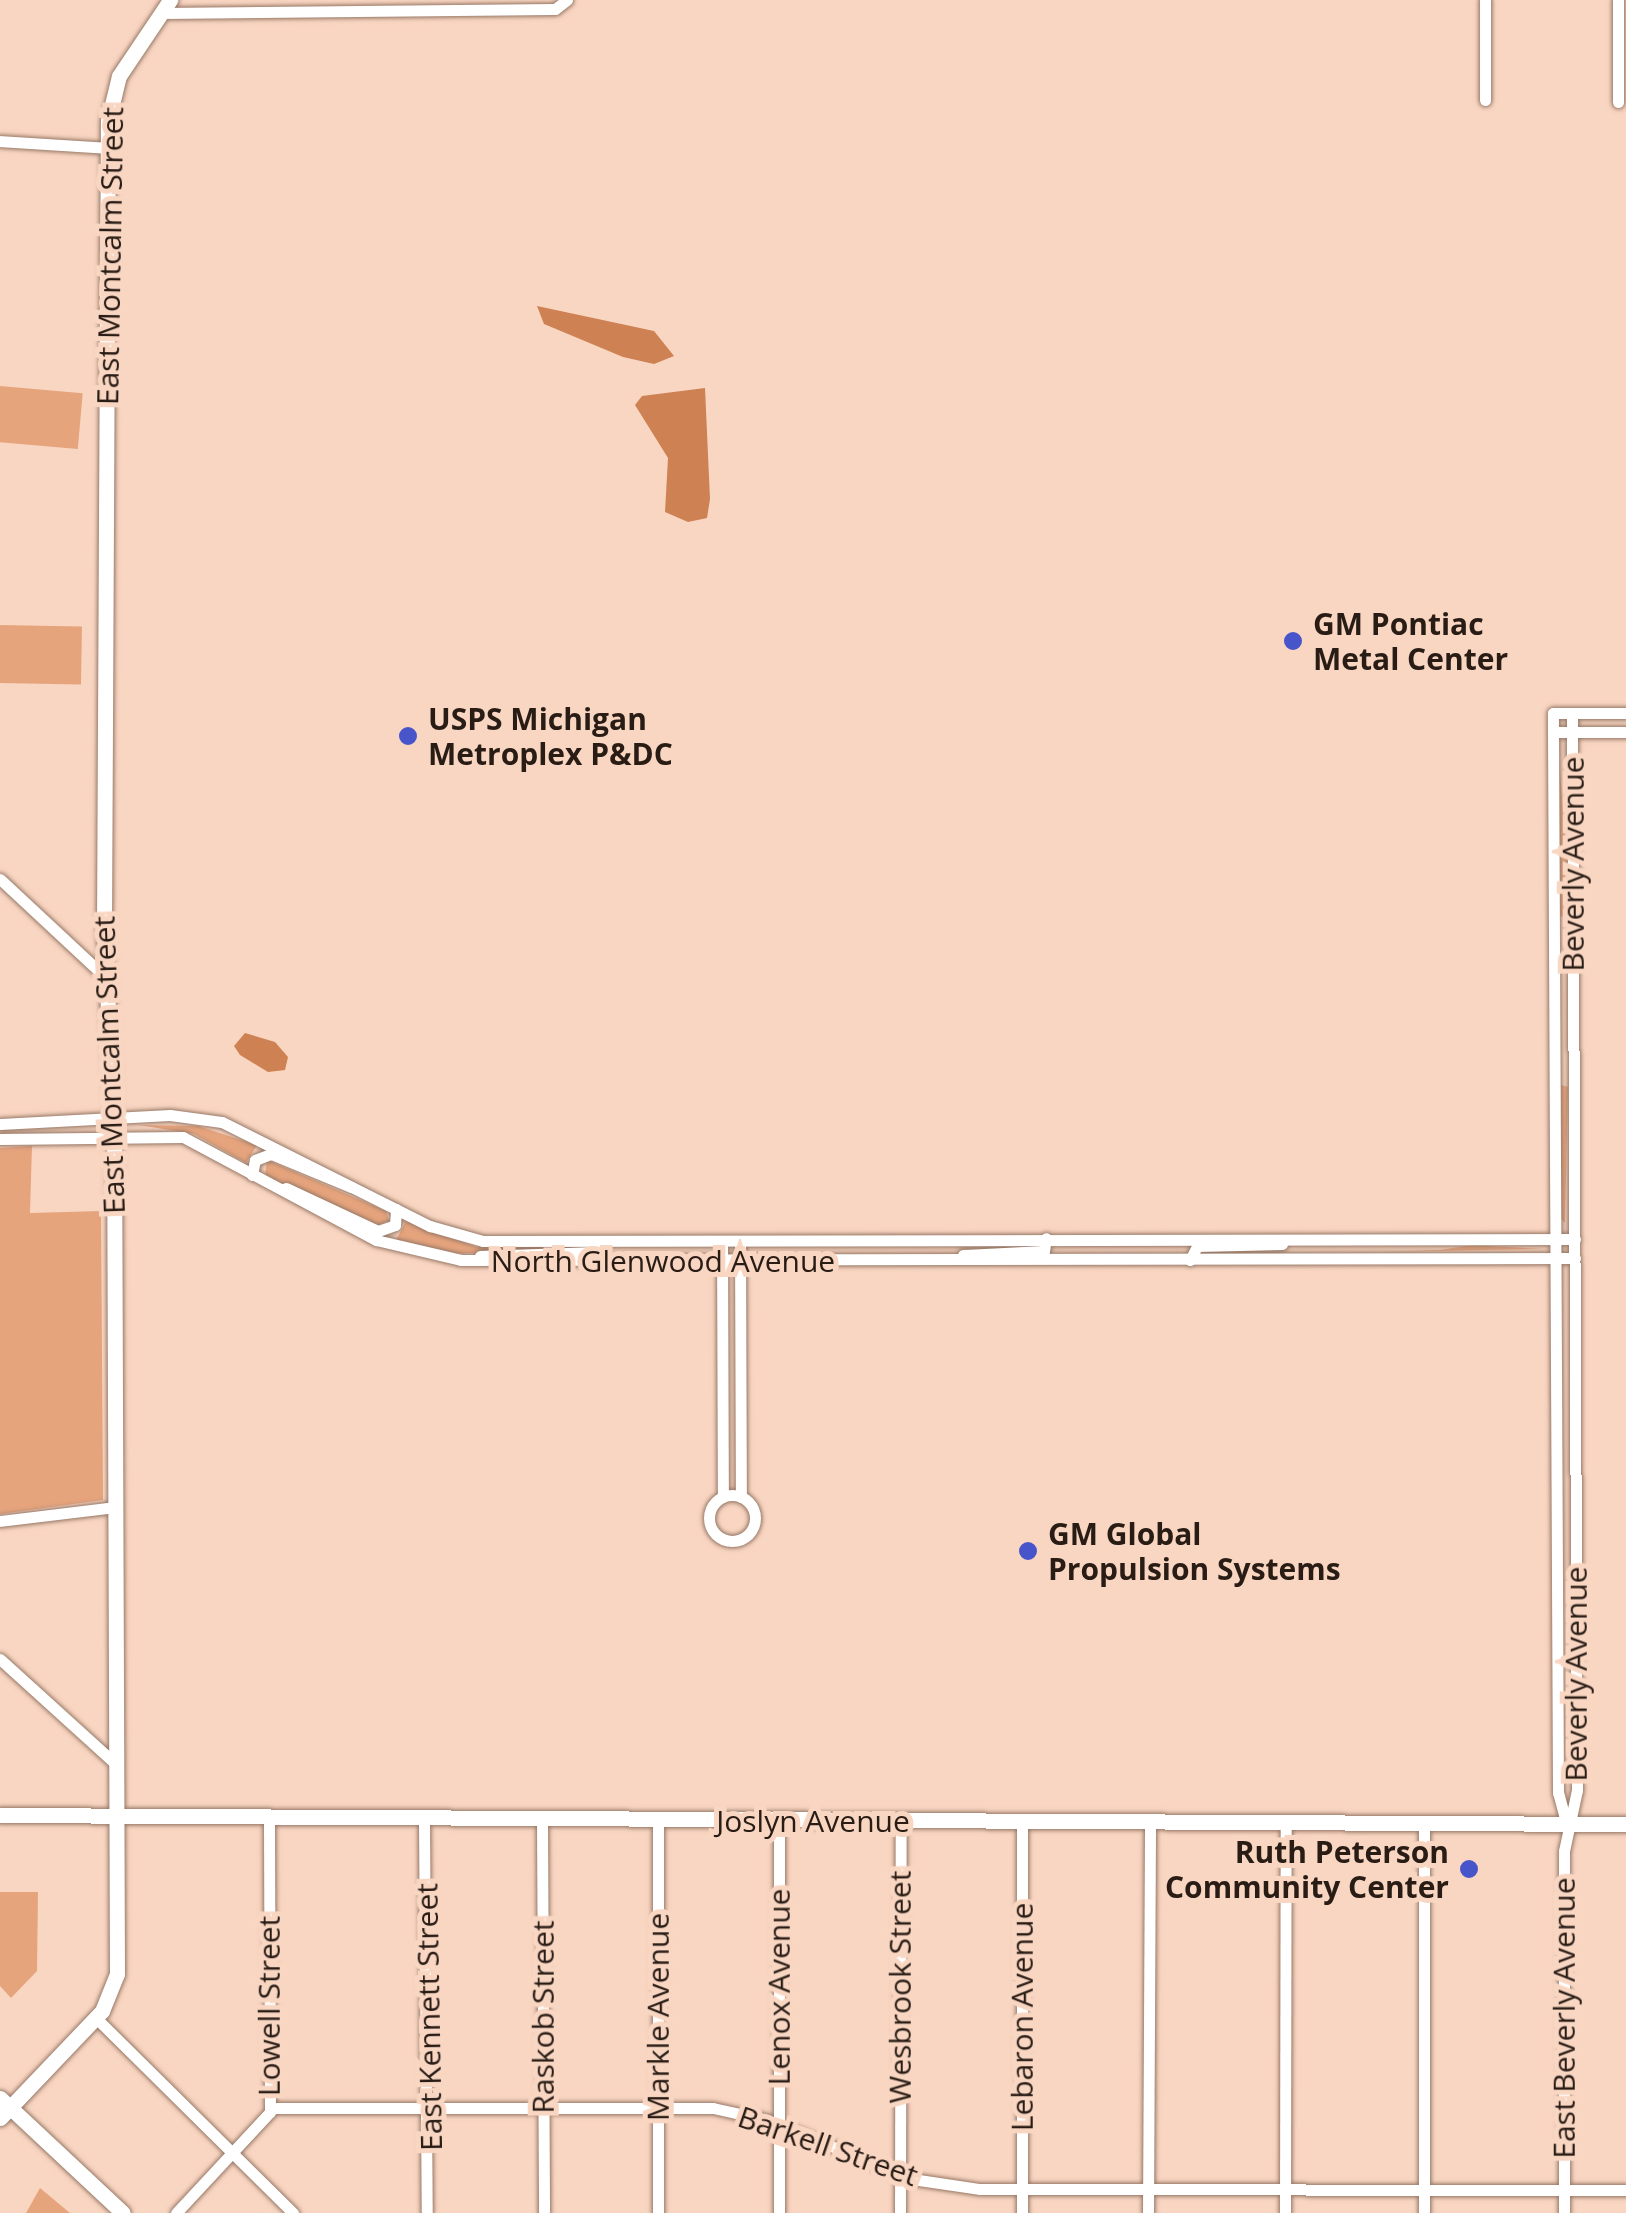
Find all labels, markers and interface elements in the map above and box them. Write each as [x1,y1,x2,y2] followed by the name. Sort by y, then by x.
[89,107,131,405] street label: East Montcalm Street
[1313,606,1508,676] place label: GM Pontiac Metal Center
[1282,630,1304,652] marker: GM Pontiac Metal Center
[428,701,673,772] place label: USPS Michigan Metroplex P&DC
[397,725,419,747] marker: USPS Michigan Metroplex P&DC
[1555,756,1591,972] street label: Beverly Avenue
[86,915,132,1215] street label: East Montcalm Street
[491,1243,835,1279] street label: North Glenwood Avenue
[1048,1516,1341,1586] place label: GM Global Propulsion Systems
[1017,1540,1039,1562] marker: GM Global Propulsion Systems
[1558,1566,1594,1782] street label: Beverly Avenue
[716,1803,910,1839] street label: Joslyn Avenue
[1165,1834,1449,1904] place label: Ruth Peterson Community Center
[1458,1858,1480,1880] marker: Ruth Peterson Community Center
[882,1871,918,2103] street label: Wesbrook Street
[1546,1877,1582,2159] street label: East Beverly Avenue
[409,1883,449,2151] street label: East Kennett Street
[761,1889,797,2085] street label: Lenox Avenue
[1004,1903,1040,2131] street label: Lebaron Avenue
[640,1913,676,2121] street label: Markle Avenue
[251,1916,287,2096] street label: Lowell Street
[525,1920,561,2114] street label: Raskob Street
[733,2098,923,2194] street label: Barkell Street

